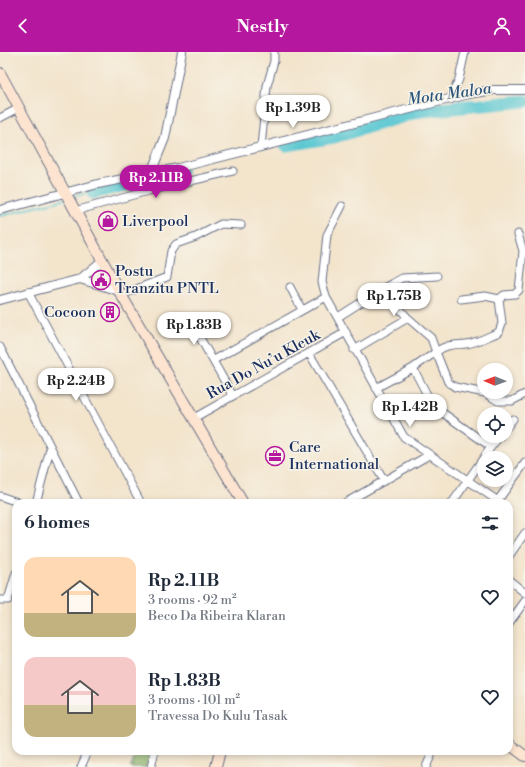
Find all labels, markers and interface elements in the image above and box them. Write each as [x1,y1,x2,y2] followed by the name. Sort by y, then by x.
[12,15,34,37] icon: back
[236,15,289,38] text: Nestly
[491,15,513,37] icon: person
[406,78,493,110] water label: Mota Maloa
[252,95,334,129] pin: Rp 1.39B
[265,100,321,116] text: Rp 1.39B
[115,165,197,199] pin: Rp 2.11B
[129,170,183,186] text: Rp 2.11B
[97,210,119,232] shop icon: Liverpool
[122,212,189,231] place label: Liverpool
[115,262,219,298] place label: Postu Tranzitu PNTL
[90,269,112,291] public building icon: Postu Tranzitu PNTL
[353,283,435,317] pin: Rp 1.75B
[366,288,422,304] text: Rp 1.75B
[99,301,121,323] building icon: Cocoon
[44,303,96,322] place label: Cocoon
[153,312,235,346] pin: Rp 1.83B
[166,317,222,333] text: Rp 1.83B
[203,325,324,404] street label: Rua Do Nu’u Kleuk
[477,363,513,399] north arrow
[477,363,513,487] map controls
[35,368,117,402] pin: Rp 2.24B
[47,373,105,389] text: Rp 2.24B
[369,394,451,428] pin: Rp 1.42B
[382,399,438,415] text: Rp 1.42B
[477,407,513,443] button: locate
[289,438,380,474] place label: Care International
[264,445,286,467] office icon: Care International
[477,451,513,487] button: layers
[24,512,90,534] text: 6 homes
[479,512,501,534] icon: filters
[148,570,219,592] text: Rp 2.11B
[56,573,104,621] icon: home
[479,586,501,608] icon: heart
[148,592,236,608] text: 3 rooms · 92 m²
[148,608,286,624] text: Beco Da Ribeira Klaran
[148,670,221,692] text: Rp 1.83B
[56,673,104,721] icon: home
[479,686,501,708] icon: heart
[148,692,240,708] text: 3 rooms · 101 m²
[148,708,287,724] text: Travessa Do Kulu Tasak

